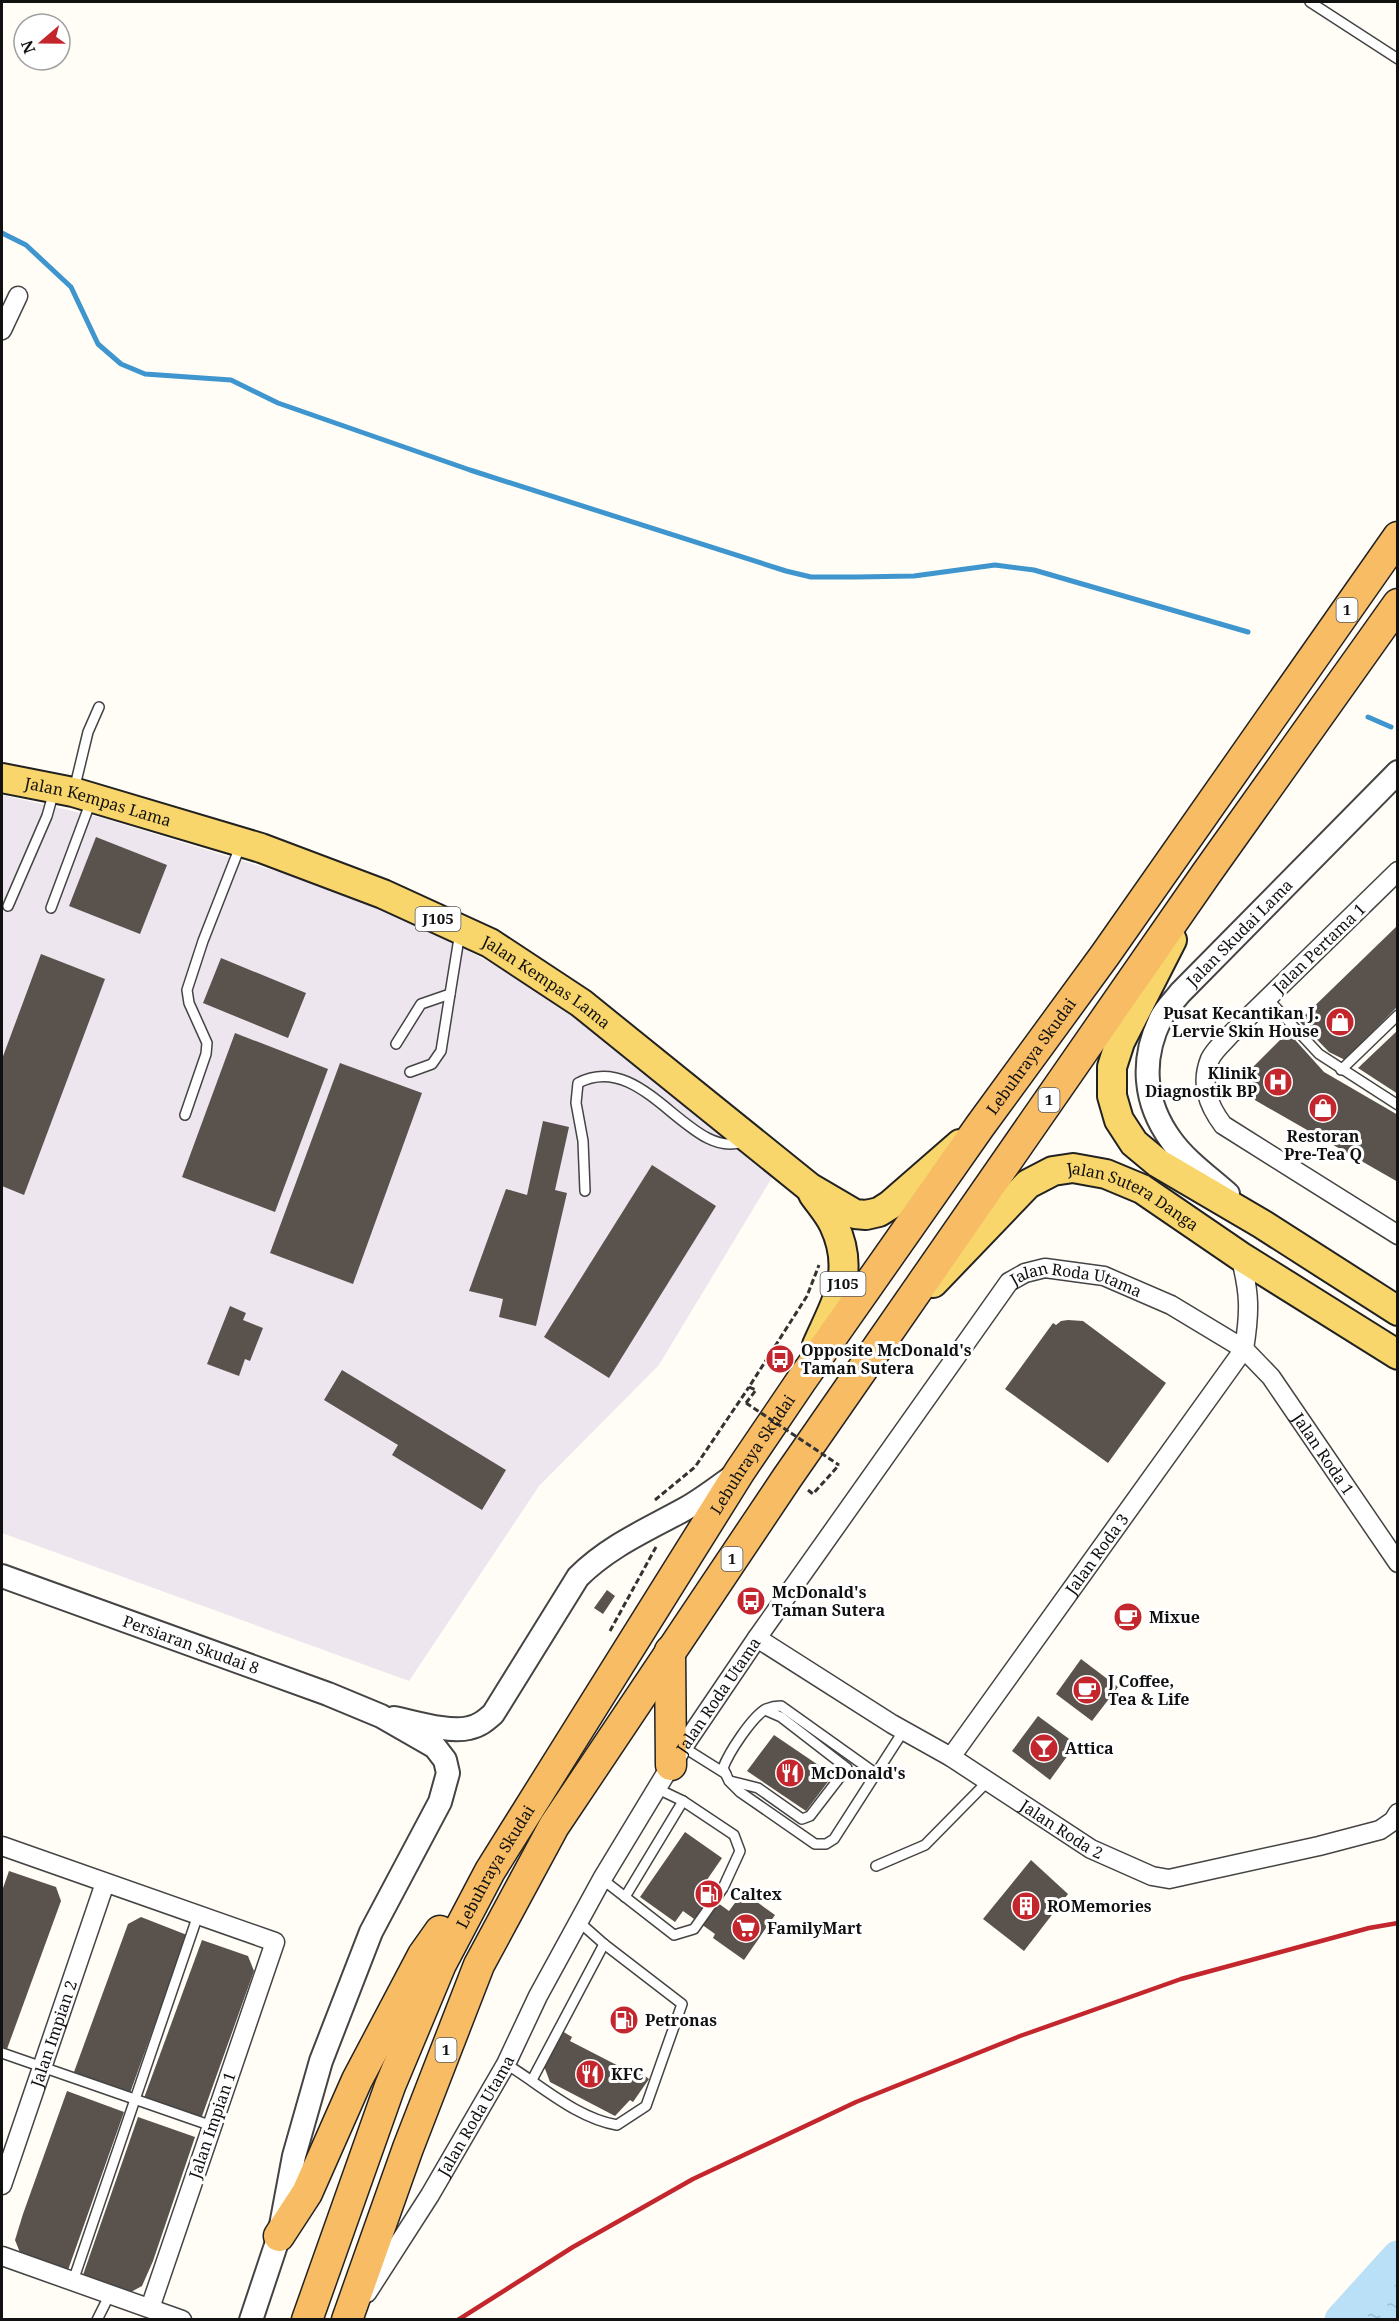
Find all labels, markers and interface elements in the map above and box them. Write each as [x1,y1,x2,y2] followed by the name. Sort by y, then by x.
[12,12,72,72] north arrow
[15,37,40,57] text: N
[1336,598,1358,622] road number: 1
[22,772,174,832] street label: Jalan Kempas Lama
[1181,874,1297,992] street label: Jalan Skudai Lama
[1267,898,1370,999] street label: Jalan Pertama 1
[416,907,460,931] road number: J105
[478,930,615,1034] street label: Jalan Kempas Lama
[981,994,1081,1119] street label: Lebuhraya Skudai
[1163,1002,1319,1042] place label: Pusat Kecantikan J. Lervie Skin House
[1324,1006,1356,1038] shop icon: Pusat Kecantikan J. Lervie Skin House
[1145,1062,1258,1102] place label: Klinik Diagnostik BP
[1262,1066,1294,1098] hospital icon: Klinik Diagnostik BP
[1038,1088,1060,1112] road number: 1
[1307,1092,1339,1124] shop icon: Restoran Pre-Tea Q
[1284,1125,1362,1165] place label: Restoran Pre-Tea Q
[1064,1157,1203,1236] street label: Jalan Sutera Danga
[1005,1257,1145,1302] street label: Jalan Roda Utama
[820,1272,866,1296] road number: J105
[801,1339,972,1379] place label: Opposite McDonald's Taman Sutera
[764,1343,796,1375] bus stop icon: Opposite McDonald's Taman Sutera
[705,1390,800,1518] street label: Lebuhraya Skudai
[1287,1408,1359,1499] street label: Jalan Roda 1
[1060,1509,1133,1600] street label: Jalan Roda 3
[722,1547,742,1571] road number: 1
[772,1581,885,1621] place label: McDonald's Taman Sutera
[735,1585,767,1617] bus stop icon: McDonald's Taman Sutera
[1112,1601,1144,1633] cafe icon: Mixue
[1149,1606,1200,1628] place label: Mixue
[120,1610,262,1679] street label: Persiaran Skudai 8
[670,1633,766,1759] street label: Jalan Roda Utama
[1107,1670,1189,1710] place label: J Coffee, Tea & Life
[1071,1674,1103,1706] cafe icon: J Coffee, Tea & Life
[1028,1732,1060,1764] bar icon: Attica
[1065,1737,1114,1759] place label: Attica
[774,1757,806,1789] restaurant icon: McDonald's
[811,1762,906,1784] place label: McDonald's
[1015,1794,1107,1864] street label: Jalan Roda 2
[451,1801,540,1932] street label: Lebuhraya Skudai
[693,1878,725,1910] fuel station icon: Caltex
[730,1883,783,1905] place label: Caltex
[1010,1890,1042,1922] building icon: ROMemories
[1047,1895,1152,1917] place label: ROMemories
[730,1912,762,1944] supermarket icon: FamilyMart
[767,1917,862,1939] place label: FamilyMart
[25,1977,82,2091] street label: Jalan Impian 2
[608,2004,640,2036] fuel station icon: Petronas
[645,2009,717,2031] place label: Petronas
[436,2038,456,2062] road number: 1
[432,2052,519,2181] street label: Jalan Roda Utama
[574,2058,606,2090] restaurant icon: KFC
[611,2063,644,2085] place label: KFC
[183,2069,241,2182] street label: Jalan Impian 1

